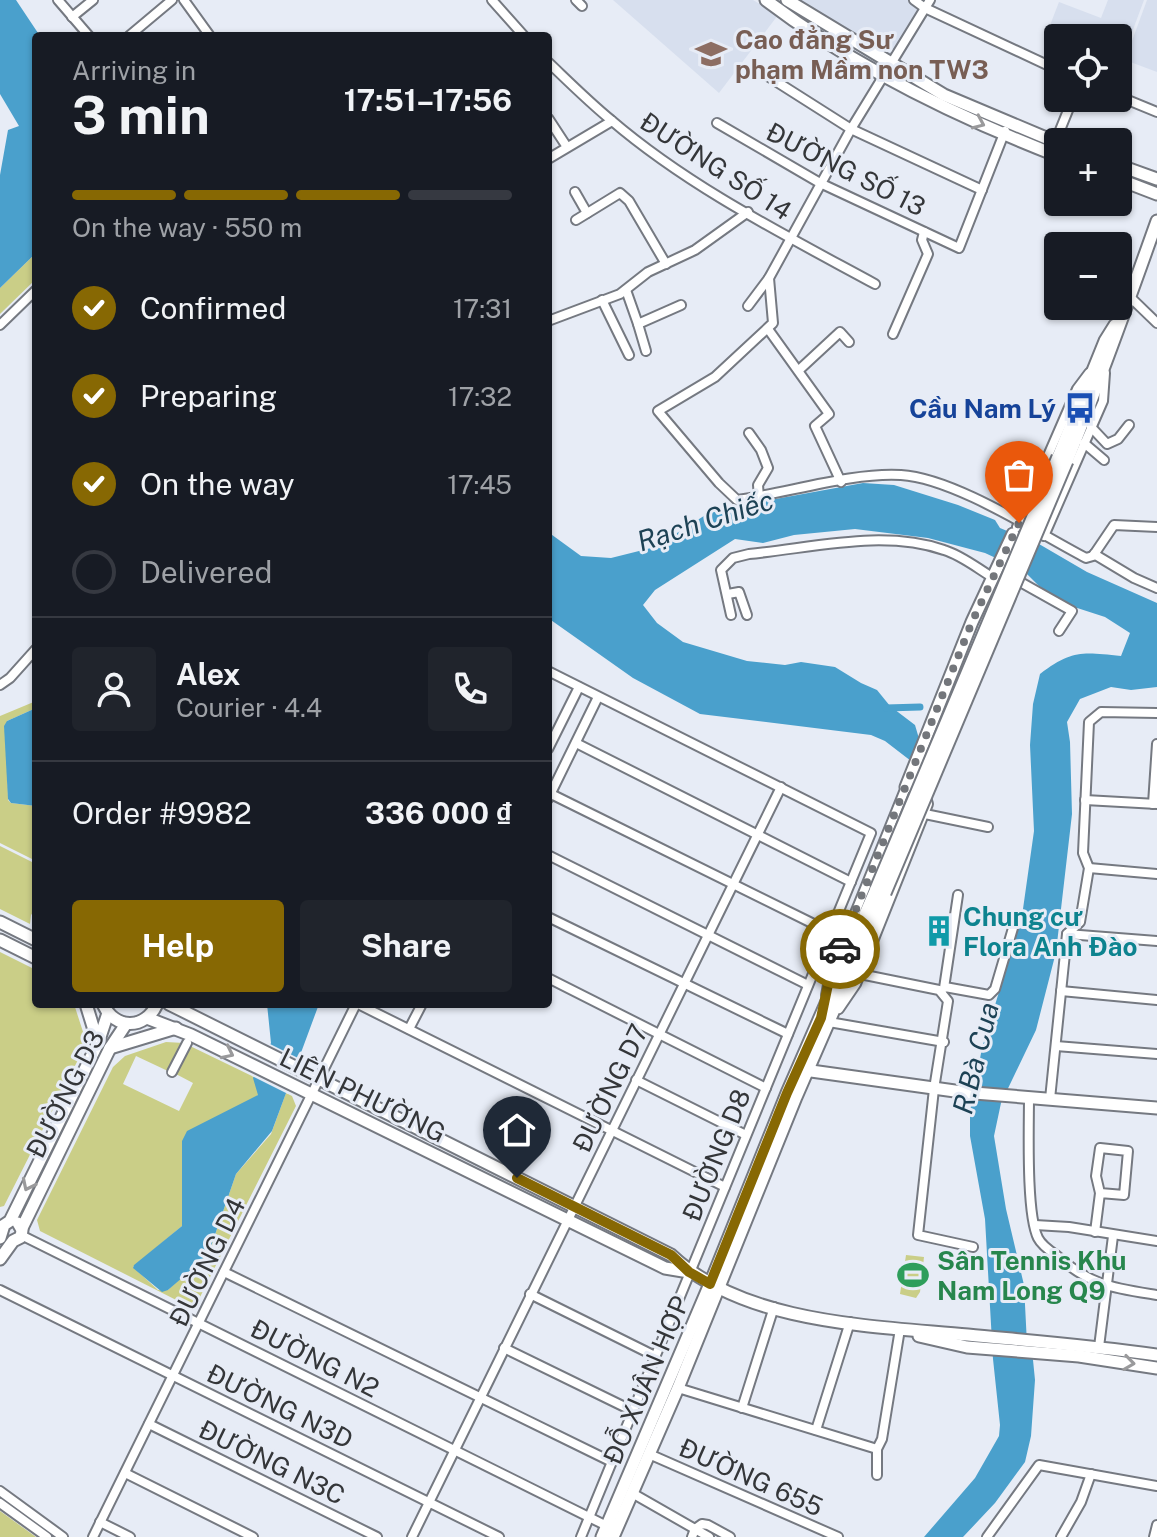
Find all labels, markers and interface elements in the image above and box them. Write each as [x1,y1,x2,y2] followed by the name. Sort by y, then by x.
[735,24,989,85] place label: Cao đẳng Sư phạm Mầm non TW3
[1044,24,1132,320] map controls
[1044,24,1132,112] button: locate
[694,37,728,71] school or university icon: Cao đẳng Sư phạm Mầm non TW3
[72,55,196,86] text: Arriving in
[344,82,512,118] text: 17:51–17:56
[72,85,210,146] text: 3 min
[634,104,799,226] street label: ĐƯỜNG SỐ 14
[761,114,932,222] street label: ĐƯỜNG SỐ 13
[970,114,985,130] one-way arrow
[1044,128,1132,216] button: +
[72,212,302,243] text: On the way · 550 m
[1044,232,1132,320] button: −
[72,286,116,330] icon: check
[140,290,286,326] text: Confirmed
[453,293,512,324] text: 17:31
[72,374,116,418] icon: check
[140,378,277,414] text: Preparing
[448,381,512,412] text: 17:32
[1063,391,1097,425] bus stop icon: Cầu Nam Lý
[909,393,1056,424] place label: Cầu Nam Lý
[985,441,1053,523] pin
[997,453,1041,497] icon: bag
[72,462,116,506] icon: check
[140,466,294,502] text: On the way
[447,469,512,500] text: 17:45
[633,482,777,558] water label: Rạch Chiếc
[140,554,272,590] text: Delivered
[72,647,156,731] button: person
[428,647,512,731] button: phone
[176,656,240,692] text: Alex
[176,692,322,723] text: Courier · 4.4
[72,795,252,831] text: Order #9982
[365,795,512,831] text: 336 000 ₫
[72,900,284,992] button: Help
[300,900,512,992] button: Share
[963,901,1137,962] place label: Chung cư Flora Anh Đào
[800,909,880,989] courier
[922,914,956,948] building icon: Chung cư Flora Anh Đào
[818,927,862,971] icon: car
[945,999,1005,1117] water label: R.Bà Cua
[566,1019,654,1157] street label: ĐƯỜNG D7
[20,1025,110,1163] street label: ĐƯỜNG D3
[275,1041,451,1149] street label: LIÊN PHƯỜNG
[219,1043,234,1058] one-way arrow
[675,1084,757,1226] street label: ĐƯỜNG D8
[483,1096,551,1178] pin
[495,1108,539,1152] icon: home
[22,1177,38,1192] one-way arrow
[163,1193,251,1331] street label: ĐƯỜNG D4
[937,1245,1127,1306] place label: Sân Tennis Khu Nam Long Q9
[896,1258,930,1292] sports icon: Sân Tennis Khu Nam Long Q9
[594,1290,695,1469] street label: ĐỖ XUÂN HỢP
[246,1312,384,1404] street label: ĐƯỜNG N2
[1122,1354,1135,1371] one-way arrow
[202,1357,358,1455] street label: ĐƯỜNG N3D
[194,1413,350,1511] street label: ĐƯỜNG N3C
[674,1431,828,1523] street label: ĐƯỜNG 655

